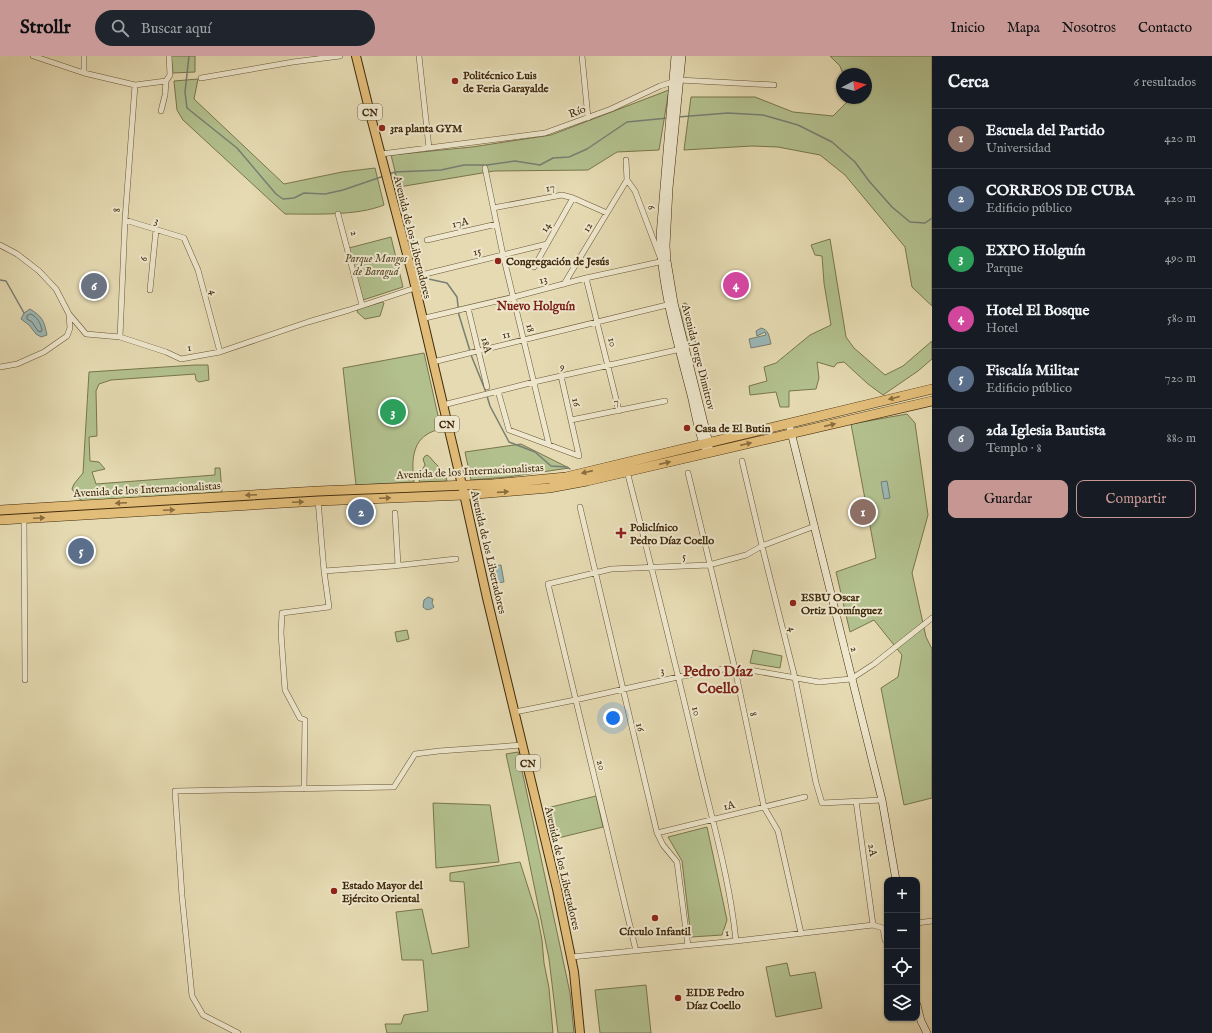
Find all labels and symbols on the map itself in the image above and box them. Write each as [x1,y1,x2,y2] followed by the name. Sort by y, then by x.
[836,68,872,104] north arrow
[463,69,549,96] place label: Politécnico Luis de Feria Garayalde
[450,76,460,86] marker: Politécnico Luis de Feria Garayalde
[567,102,588,121] street label: Río
[358,104,382,120] road number: CN
[390,122,463,136] place label: 3ra planta GYM
[377,123,387,133] marker: 3ra planta GYM
[390,173,434,300] street label: Avenida de los Libertadores
[544,180,556,196] street label: 17
[644,203,659,212] street label: 6
[110,207,124,213] street label: 8
[153,214,161,228] street label: 3
[451,214,470,232] street label: 17A
[537,219,555,235] street label: 14
[579,220,596,235] street label: 12
[347,229,361,238] street label: 2
[472,244,483,260] street label: 15
[345,252,408,280] park label: Parque Mangos de Baraguá
[506,255,609,269] place label: Congregación de Jesús
[137,256,151,262] street label: 6
[493,256,503,266] marker: Congregación de Jesús
[723,270,749,300] pin: 4
[81,271,107,301] pin: 6
[537,272,549,288] street label: 13
[206,288,221,297] street label: 4
[496,299,576,315] district label: Nuevo Holguín
[678,302,718,411] street label: Avenida Jorge Dimitrov
[522,323,538,334] street label: 18
[501,327,512,343] street label: 11
[477,336,495,355] street label: 18A
[604,336,620,349] street label: 10
[186,341,192,355] street label: 1
[557,360,566,375] street label: 9
[612,395,620,409] street label: 7
[568,396,584,408] street label: 16
[888,396,900,402] one-way arrow
[380,397,406,427] pin: 3
[435,416,459,432] road number: CN
[695,422,771,436] place label: Casa de El Butin
[824,422,836,428] one-way arrow
[682,423,692,433] marker: Casa de El Butin
[740,441,752,447] one-way arrow
[659,459,672,465] one-way arrow
[395,461,544,483] street label: Avenida de los Internacionalistas
[581,469,593,475] one-way arrow
[72,479,221,501] street label: Avenida de los Internacionalistas
[467,488,509,615] street label: Avenida de los Libertadores
[497,488,509,495] one-way arrow
[245,491,257,498] one-way arrow
[379,495,391,502] one-way arrow
[348,497,374,527] pin: 2
[850,497,876,527] pin: 1
[115,499,127,506] one-way arrow
[292,499,304,506] one-way arrow
[163,507,176,513] one-way arrow
[33,514,45,521] one-way arrow
[630,521,714,548] place label: Policlínico Pedro Díaz Coello
[615,527,627,539] marker: Policlínico Pedro Díaz Coello
[68,536,94,566] pin: 5
[682,550,686,564] street label: 5
[801,591,883,618] place label: ESBU Oscar Ortiz Domínguez
[788,598,798,608] marker: ESBU Oscar Ortiz Domínguez
[785,625,800,634] street label: 4
[847,645,861,653] street label: 2
[683,662,753,698] district label: Pedro Díaz Coello
[659,664,666,678] street label: 3
[688,705,704,717] street label: 10
[603,708,623,728] your location
[746,711,760,718] street label: 8
[632,721,648,733] street label: 16
[516,755,540,771] road number: CN
[593,758,609,772] street label: 20
[722,798,737,814] street label: 1A
[541,804,583,931] street label: Avenida de los Libertadores
[864,843,880,858] street label: 2A
[342,879,424,906] place label: Estado Mayor del Ejército Oriental
[329,886,339,896] marker: Estado Mayor del Ejército Oriental
[650,913,660,923] marker: Círculo Infantil
[619,925,692,939] place label: Círculo Infantil
[724,926,730,940] street label: 1
[686,986,744,1013] place label: EIDE Pedro Díaz Coello
[673,993,683,1003] marker: EIDE Pedro Díaz Coello

